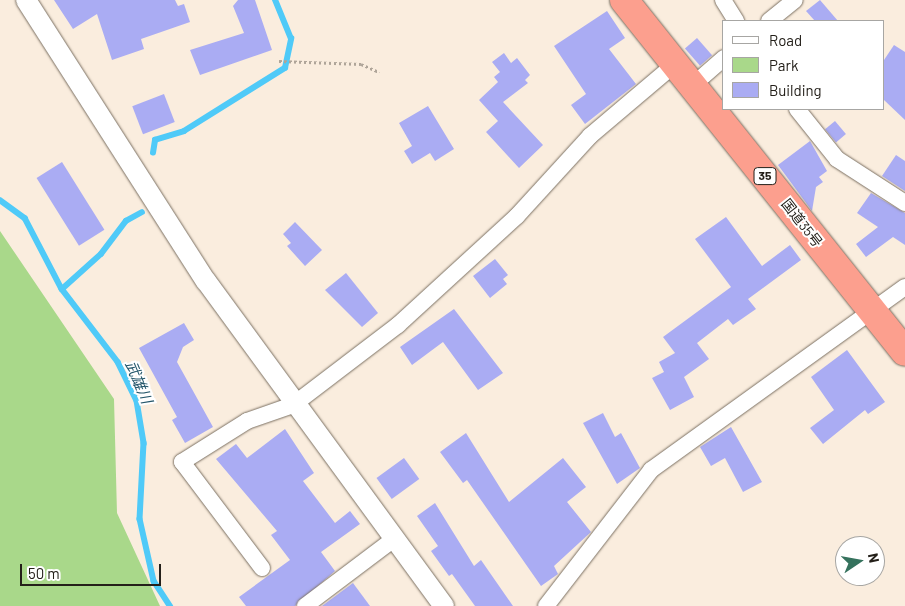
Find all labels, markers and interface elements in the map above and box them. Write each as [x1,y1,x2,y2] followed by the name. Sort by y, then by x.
[722,20,885,110] legend
[769,31,802,49] text: Road
[769,56,798,74] text: Park
[769,81,822,99] text: Building
[752,167,778,186] road number: 35
[778,196,826,250] street label: 国道35号
[122,358,156,406] water label: 武雄川
[835,536,885,586] north arrow
[865,552,883,564] text: N
[22,554,164,586] scale bar
[28,564,60,582] text: 50 m

